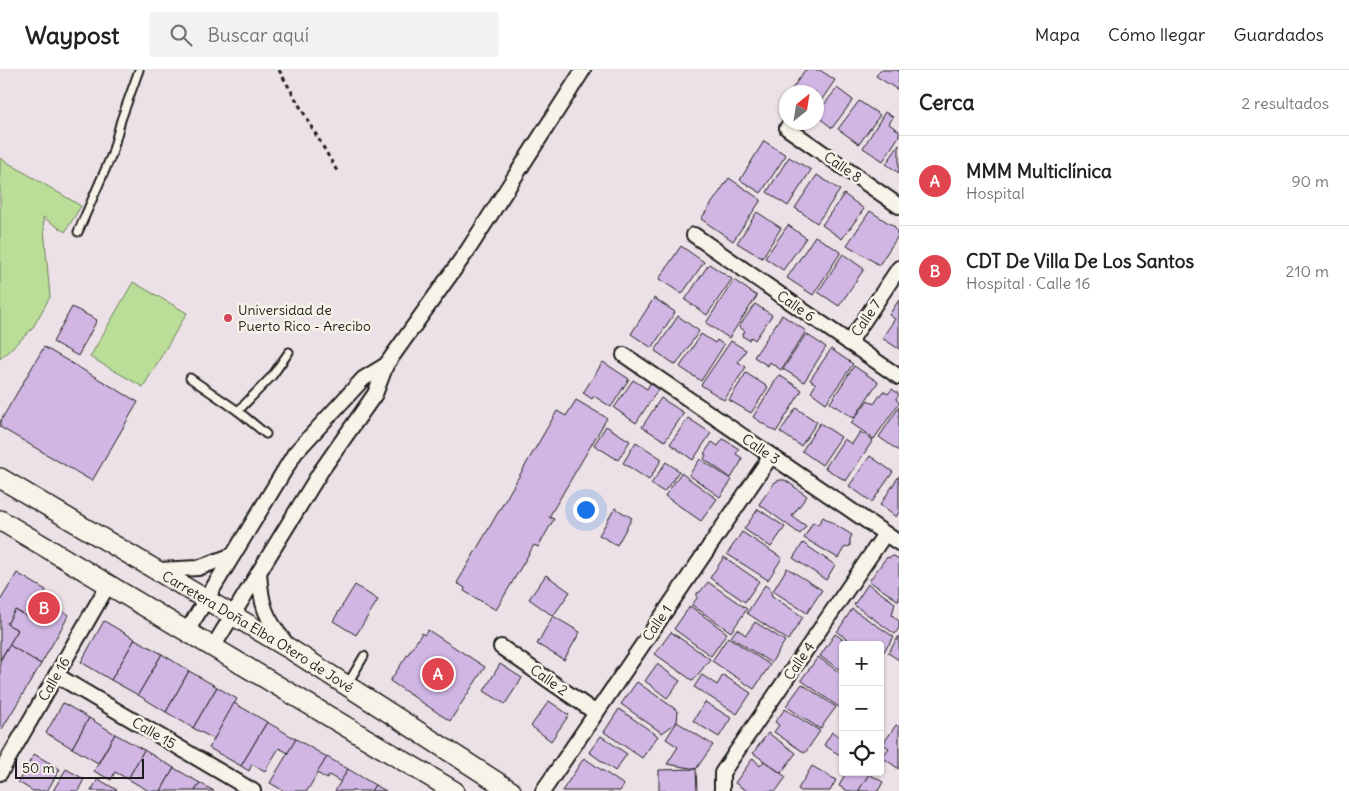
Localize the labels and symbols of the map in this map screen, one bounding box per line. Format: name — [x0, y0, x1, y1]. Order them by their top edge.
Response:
north arrow — [779, 85, 824, 130]
street label: Calle 8 — [821, 147, 865, 187]
street label: Calle 6 — [774, 286, 818, 326]
street label: Calle 7 — [847, 296, 885, 340]
place label: Universidad de Puerto Rico - Arecibo — [238, 301, 371, 335]
marker: Universidad de Puerto Rico - Arecibo — [222, 312, 234, 324]
street label: Calle 3 — [738, 430, 784, 468]
your location — [573, 497, 599, 523]
street label: Carretera Doña Elba Otero de Jové — [159, 567, 357, 696]
pin: B — [28, 589, 60, 627]
street label: Calle 1 — [638, 601, 676, 645]
street label: Calle 4 — [780, 638, 818, 684]
street label: Calle 16 — [34, 654, 74, 704]
pin: A — [422, 655, 454, 693]
street label: Calle 2 — [527, 661, 572, 700]
street label: Calle 15 — [129, 713, 179, 753]
scale bar — [15, 756, 144, 779]

